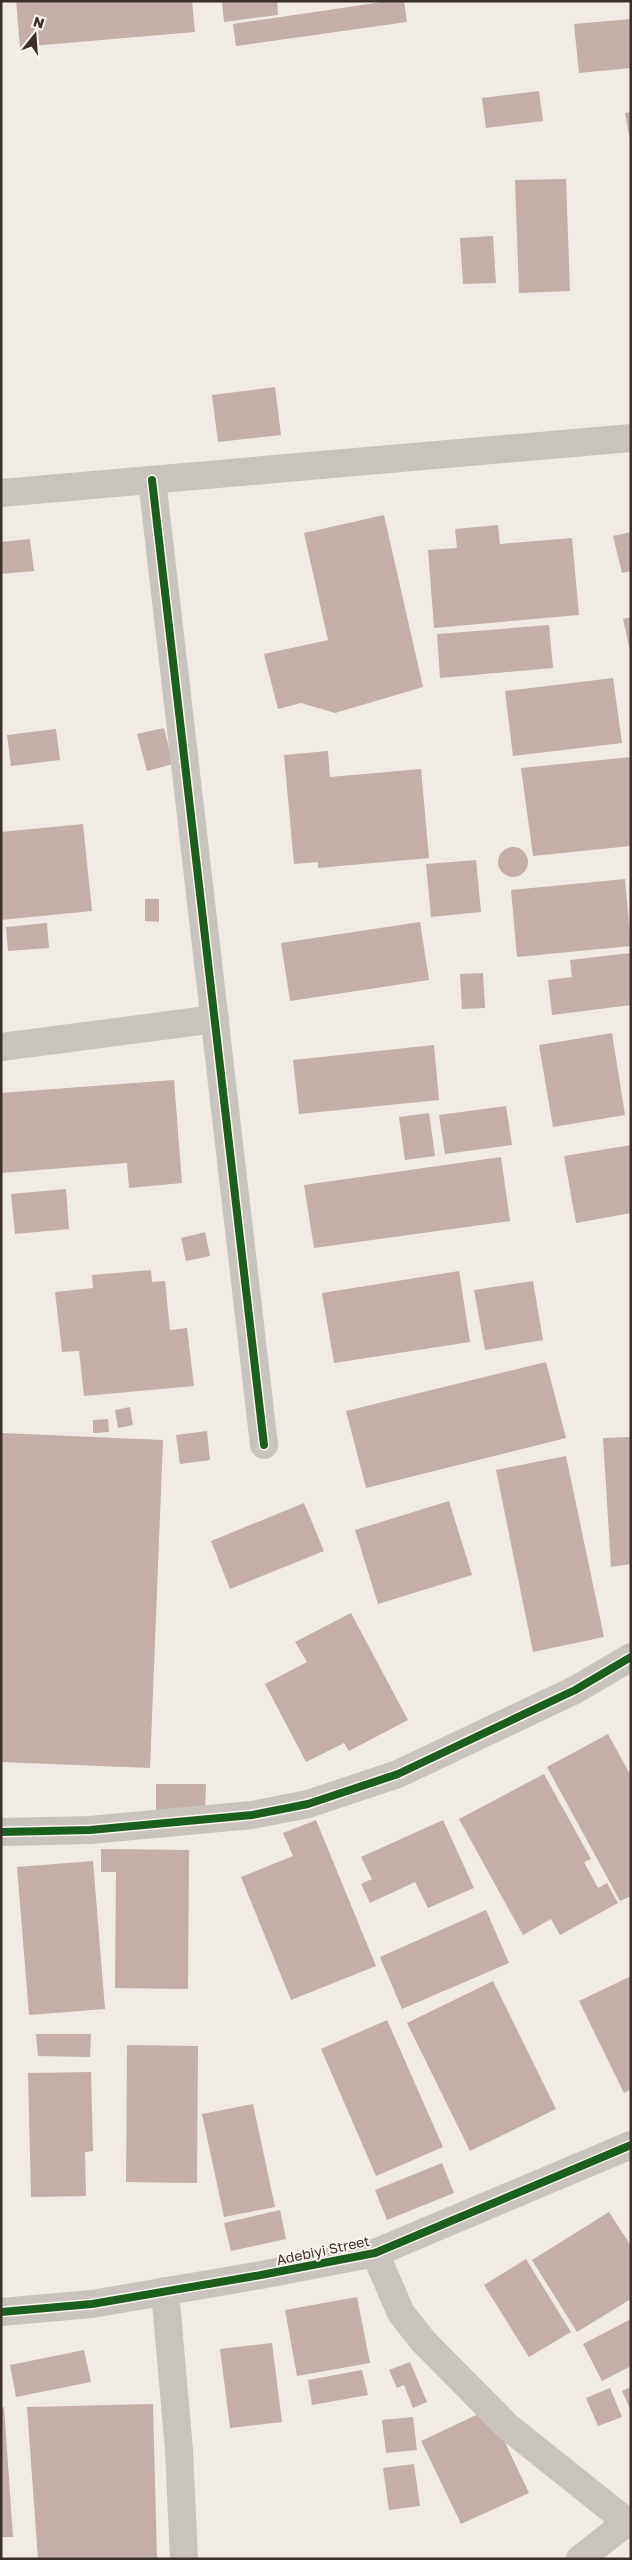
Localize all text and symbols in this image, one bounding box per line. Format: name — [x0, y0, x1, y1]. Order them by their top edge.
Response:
north arrow — [10, 10, 60, 60]
text: N — [31, 12, 47, 32]
street label: Adebiyi Street — [275, 2232, 371, 2268]

